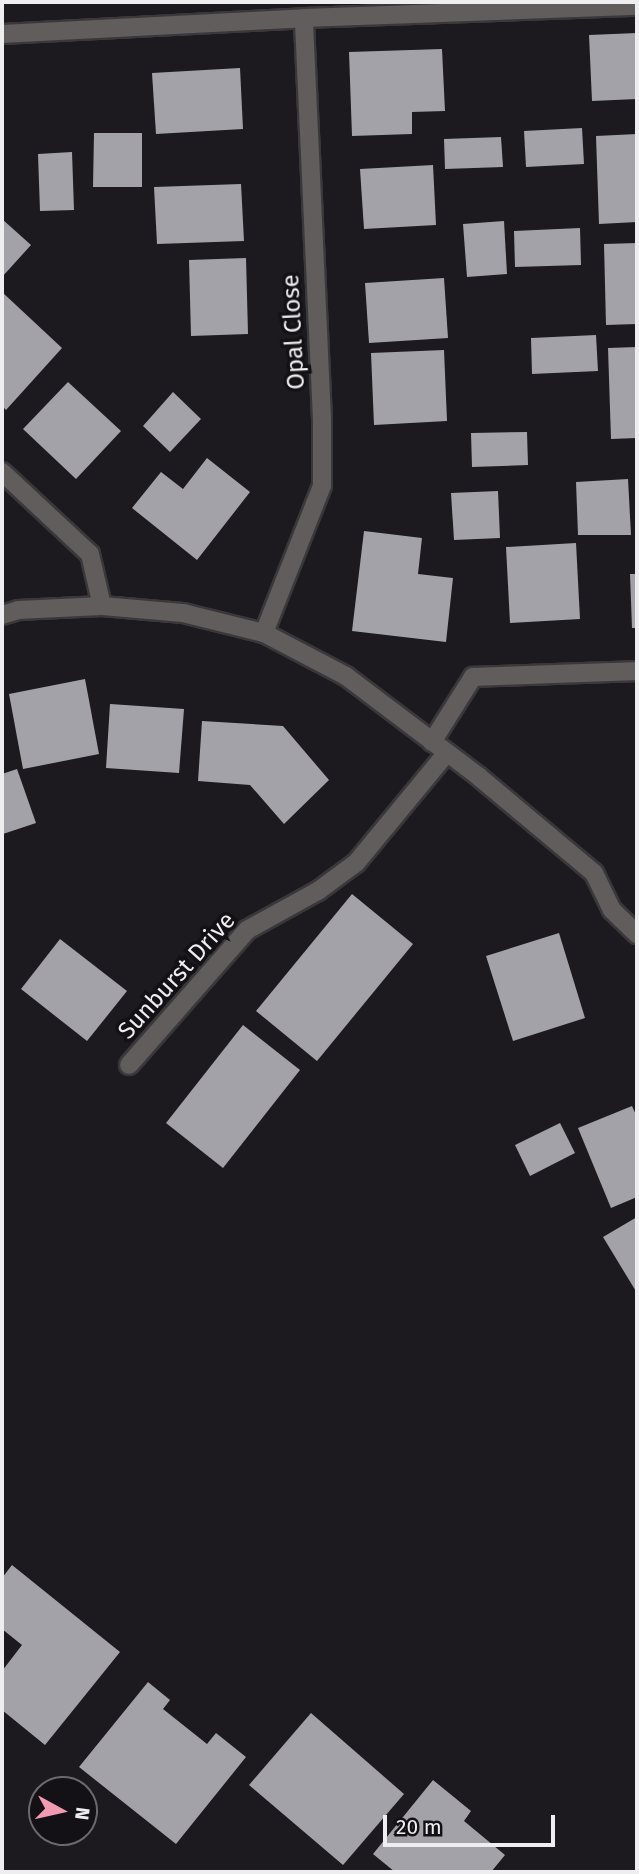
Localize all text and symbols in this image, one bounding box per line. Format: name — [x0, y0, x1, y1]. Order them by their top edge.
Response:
street label: Opal Close — [277, 274, 311, 390]
street label: Sunburst Drive — [113, 907, 241, 1045]
north arrow — [28, 1776, 98, 1846]
scale bar — [387, 1800, 558, 1844]
text: N — [70, 1806, 95, 1822]
text: 20 m — [396, 1814, 442, 1840]

